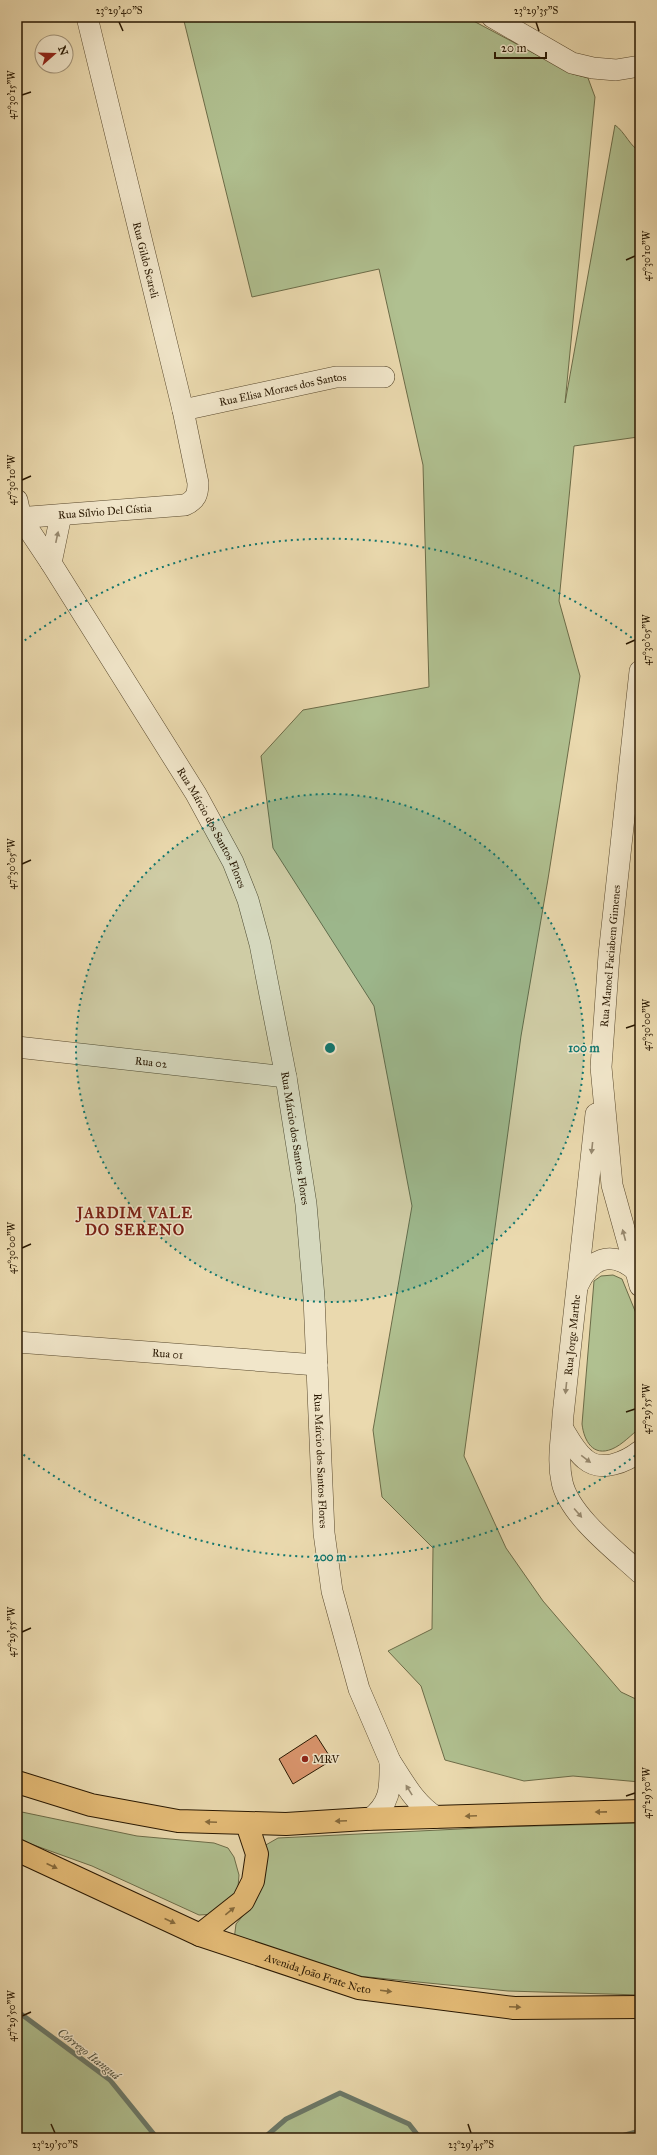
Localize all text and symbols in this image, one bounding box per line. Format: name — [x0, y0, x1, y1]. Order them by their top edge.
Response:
text: 23°29'40"S — [95, 5, 143, 17]
text: 23°29'35"S — [514, 5, 558, 17]
north arrow — [34, 34, 74, 74]
scale bar — [495, 34, 546, 60]
text: 20 m — [501, 41, 527, 55]
text: N — [55, 44, 71, 58]
text: 47°30'15"W — [6, 70, 18, 120]
street label: Rua Gildo Scareli — [130, 221, 161, 300]
text: 47°30'10"W — [641, 230, 653, 281]
street label: Rua Elisa Moraes dos Santos — [218, 371, 347, 409]
text: 47°30'10"W — [6, 454, 18, 505]
street label: Rua Sílvio Del Cístia — [57, 502, 152, 522]
one-way arrow — [54, 531, 60, 543]
text: 47°30'05"W — [641, 614, 653, 666]
street label: Rua Márcio dos Santos Flores — [174, 765, 249, 890]
text: 47°30'05"W — [6, 838, 18, 890]
street label: Rua Manoel Faciabem Gimenes — [598, 884, 623, 1028]
text: 47°30'00"W — [641, 998, 653, 1051]
centre of rings — [323, 1041, 337, 1055]
text: 100 m — [568, 1041, 601, 1055]
street label: Rua 02 — [134, 1054, 168, 1071]
street label: Rua Márcio dos Santos Flores — [278, 1070, 312, 1206]
one-way arrow — [589, 1142, 595, 1154]
district label: JARDIM VALE DO SERENO — [75, 1204, 193, 1239]
text: 47°30'00"W — [6, 1221, 18, 1274]
one-way arrow — [621, 1229, 627, 1242]
street label: Rua Jorge Marthe — [562, 1294, 584, 1376]
street label: Rua 01 — [151, 1346, 184, 1362]
one-way arrow — [563, 1382, 569, 1394]
text: 47°29'55"W — [641, 1383, 653, 1434]
street label: Rua Márcio dos Santos Flores — [311, 1393, 330, 1529]
one-way arrow — [581, 1455, 592, 1463]
one-way arrow — [573, 1508, 582, 1519]
text: 200 m — [314, 1550, 347, 1564]
text: 47°29'55"W — [6, 1606, 18, 1657]
place label: MRV — [313, 1753, 340, 1766]
marker: MRV — [300, 1754, 310, 1764]
text: 47°29'50"W — [641, 1767, 653, 1819]
one-way arrow — [405, 1784, 412, 1796]
one-way arrow — [594, 1809, 607, 1815]
one-way arrow — [464, 1813, 477, 1819]
one-way arrow — [335, 1817, 347, 1824]
one-way arrow — [204, 1819, 217, 1825]
one-way arrow — [47, 1863, 58, 1869]
one-way arrow — [225, 1906, 236, 1915]
one-way arrow — [164, 1918, 176, 1924]
street label: Avenida João Frate Neto — [262, 1951, 372, 1997]
one-way arrow — [380, 1988, 392, 1994]
text: 47°29'50"W — [6, 1990, 18, 2042]
one-way arrow — [509, 2004, 521, 2011]
water label: Córrego Itanguá — [55, 2025, 125, 2084]
text: 23°29'50"S — [32, 2139, 78, 2151]
text: 23°29'45"S — [448, 2139, 494, 2151]

